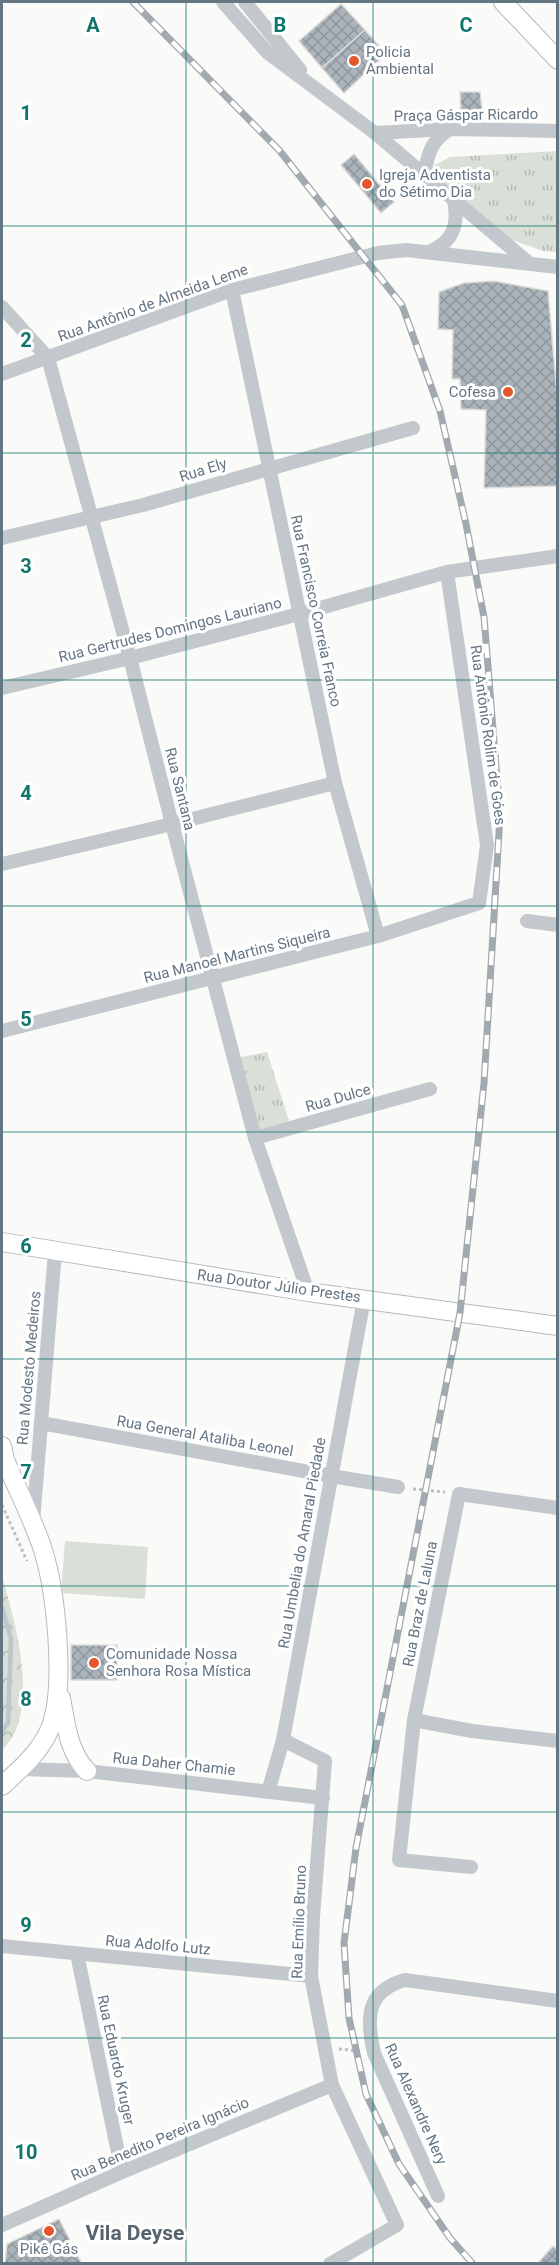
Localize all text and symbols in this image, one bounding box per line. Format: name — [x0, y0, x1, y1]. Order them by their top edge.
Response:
text: A — [86, 13, 100, 37]
text: B — [274, 13, 286, 37]
text: C — [459, 13, 473, 37]
place label: Policia Ambiental — [366, 43, 434, 78]
marker: Policia Ambiental — [347, 54, 361, 68]
text: 1 — [20, 101, 32, 125]
street label: Praça Gáspar Ricardo — [394, 105, 538, 125]
place label: Igreja Adventista do Sétimo Dia — [379, 166, 491, 201]
marker: Igreja Adventista do Sétimo Dia — [360, 177, 374, 191]
street label: Rua Antônio de Almeida Leme — [56, 260, 250, 346]
text: 2 — [20, 328, 32, 352]
place label: Cofesa — [449, 383, 496, 401]
marker: Cofesa — [501, 385, 515, 399]
street label: Rua Ely — [177, 454, 229, 486]
street label: Rua Francisco Correia Franco — [287, 513, 345, 709]
text: 3 — [20, 554, 32, 578]
street label: Rua Gertrudes Domingos Lauriano — [57, 594, 283, 666]
street label: Rua Antônio Rolim de Góes — [466, 644, 510, 826]
street label: Rua Santana — [161, 746, 199, 832]
text: 4 — [20, 781, 32, 805]
street label: Rua Manoel Martins Siqueira — [142, 923, 332, 987]
text: 5 — [20, 1007, 32, 1031]
street label: Rua Dulce — [303, 1080, 373, 1116]
text: 6 — [20, 1234, 32, 1258]
street label: Rua Doutor Júlio Prestes — [196, 1266, 362, 1306]
street label: Rua Modesto Medeiros — [13, 1290, 45, 1446]
street label: Rua General Ataliba Leonel — [115, 1412, 295, 1460]
street label: Rua Umbelia do Amaral Piedade — [275, 1436, 329, 1650]
text: 7 — [20, 1460, 32, 1484]
street label: Rua Braz de Laluna — [399, 1540, 441, 1668]
place label: Comunidade Nossa Senhora Rosa Mística — [106, 1645, 251, 1680]
marker: Comunidade Nossa Senhora Rosa Mística — [87, 1656, 101, 1670]
text: 8 — [20, 1687, 32, 1711]
street label: Rua Daher Chamie — [112, 1749, 236, 1779]
street label: Rua Emílio Bruno — [288, 1865, 310, 1979]
text: 9 — [20, 1913, 32, 1937]
street label: Rua Adolfo Lutz — [105, 1931, 211, 1959]
street label: Rua Eduardo Kruger — [93, 1993, 139, 2127]
street label: Rua Alexandre Nery — [381, 2041, 451, 2167]
street label: Rua Benedito Pereira Ignácio — [68, 2093, 252, 2185]
text: 10 — [15, 2140, 37, 2164]
district label: Vila Deyse — [86, 2221, 184, 2245]
marker: Pikê Gás — [42, 2224, 56, 2238]
place label: Pikê Gás — [20, 2240, 78, 2258]

